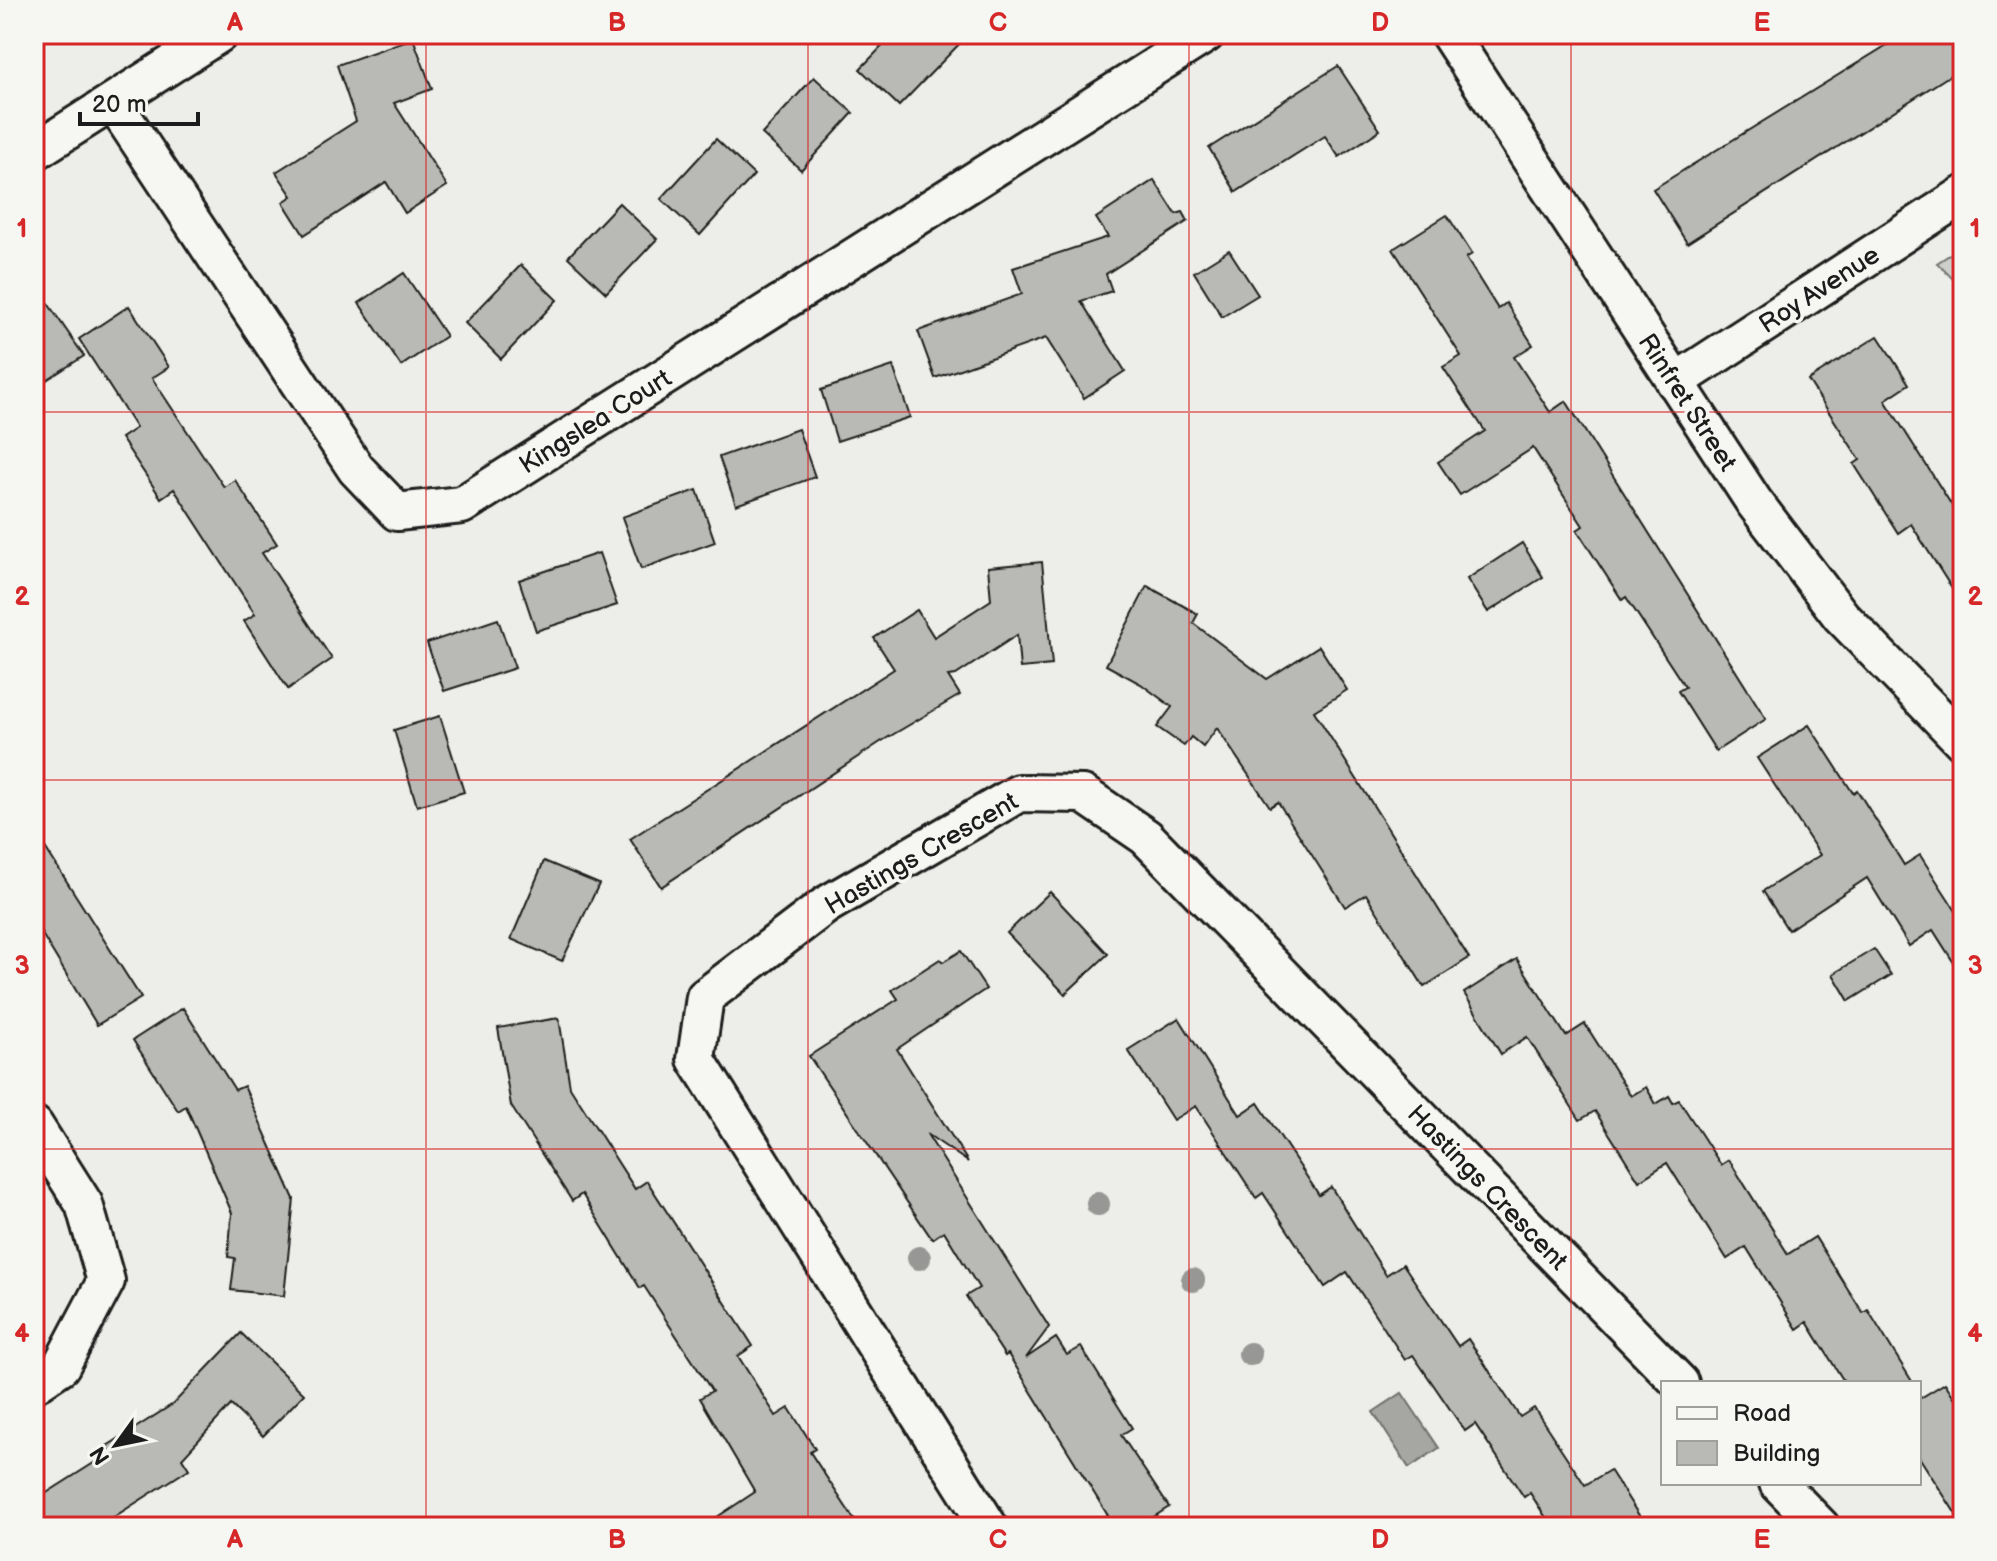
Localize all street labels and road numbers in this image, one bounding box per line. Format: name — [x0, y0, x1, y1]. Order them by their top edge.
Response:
street label: Roy Avenue — [1754, 240, 1886, 341]
street label: Rinfret Street — [1631, 328, 1743, 477]
street label: Kingslea Court — [514, 363, 678, 481]
street label: Hastings Crescent — [820, 786, 1024, 922]
street label: Hastings Crescent — [1400, 1099, 1574, 1277]

